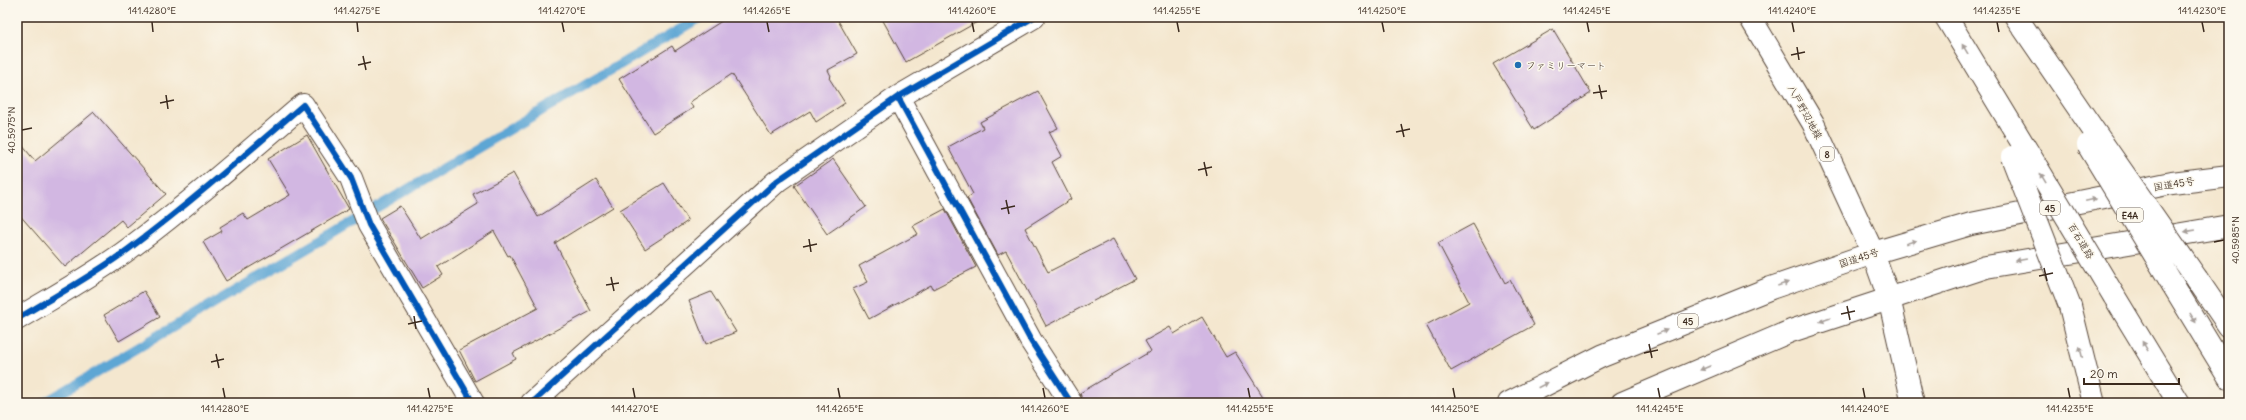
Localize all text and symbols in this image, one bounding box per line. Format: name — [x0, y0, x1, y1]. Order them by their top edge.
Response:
text: 141.4280°E — [128, 4, 176, 17]
text: 141.4275°E — [334, 4, 380, 17]
text: 141.4270°E — [538, 4, 586, 17]
text: 141.4265°E — [743, 4, 791, 17]
text: 141.4260°E — [948, 4, 996, 17]
text: 141.4255°E — [1153, 4, 1201, 17]
text: 141.4250°E — [1358, 4, 1406, 17]
text: 141.4245°E — [1563, 4, 1611, 17]
text: 141.4240°E — [1768, 4, 1816, 17]
text: 141.4235°E — [1973, 4, 2021, 17]
text: 141.4230°E — [2178, 4, 2226, 17]
one-way arrow — [1962, 43, 1969, 55]
place label: ファミリーマート — [1526, 59, 1606, 72]
marker: ファミリーマート — [1513, 60, 1523, 70]
street label: 八戸野辺地線 — [1785, 83, 1825, 141]
text: 40.5975°N — [5, 107, 18, 153]
road number: 8 — [1820, 147, 1834, 161]
one-way arrow — [2040, 172, 2047, 184]
street label: 国道45号 — [2152, 174, 2196, 194]
one-way arrow — [2085, 196, 2098, 202]
road number: 45 — [2040, 201, 2060, 215]
road number: E4A — [2117, 208, 2143, 222]
text: 40.5985°N — [2229, 216, 2242, 264]
street label: 百石道路 — [2065, 221, 2097, 261]
one-way arrow — [2184, 228, 2196, 234]
one-way arrow — [1905, 239, 1917, 245]
street label: 国道45号 — [1837, 245, 1881, 271]
one-way arrow — [2015, 258, 2027, 264]
one-way arrow — [1777, 281, 1789, 287]
one-way arrow — [2190, 312, 2197, 324]
road number: 45 — [1678, 314, 1698, 328]
one-way arrow — [1819, 317, 1831, 323]
one-way arrow — [1656, 328, 1668, 334]
one-way arrow — [2141, 340, 2148, 352]
one-way arrow — [2078, 345, 2084, 357]
scale bar — [2084, 360, 2179, 386]
one-way arrow — [1699, 365, 1710, 371]
text: 20 m — [2090, 366, 2118, 381]
one-way arrow — [1538, 382, 1549, 389]
text: 141.4280°E — [201, 402, 249, 415]
text: 141.4275°E — [407, 402, 453, 415]
text: 141.4270°E — [611, 402, 659, 415]
text: 141.4265°E — [816, 402, 864, 415]
text: 141.4260°E — [1021, 402, 1069, 415]
text: 141.4255°E — [1226, 402, 1274, 415]
text: 141.4250°E — [1431, 402, 1479, 415]
text: 141.4245°E — [1636, 402, 1684, 415]
text: 141.4240°E — [1841, 402, 1889, 415]
text: 141.4235°E — [2046, 402, 2094, 415]

